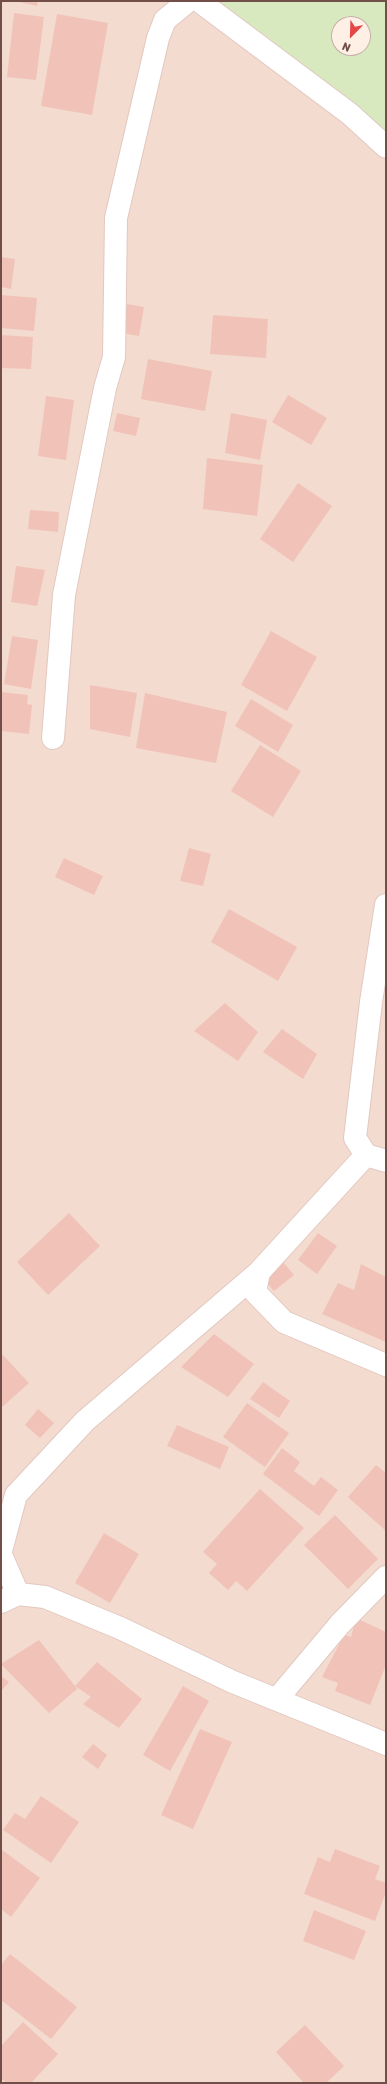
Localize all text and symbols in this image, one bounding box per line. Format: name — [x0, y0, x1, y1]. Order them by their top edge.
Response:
north arrow — [331, 16, 371, 56]
text: N — [340, 39, 353, 54]

